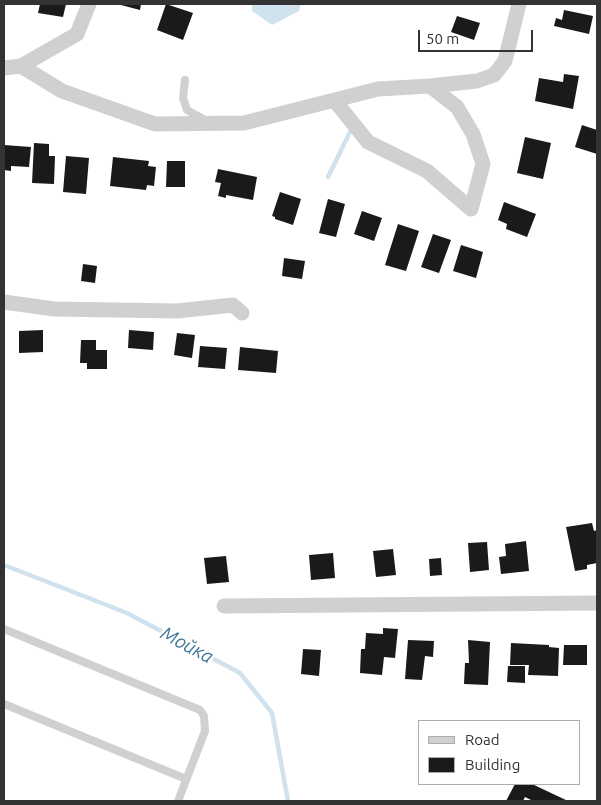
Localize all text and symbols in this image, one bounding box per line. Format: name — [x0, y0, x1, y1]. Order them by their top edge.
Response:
scale bar — [421, 20, 536, 52]
text: 50 m — [426, 30, 459, 47]
water label: Мойка — [157, 622, 217, 668]
legend — [418, 720, 581, 785]
text: Road — [465, 731, 500, 748]
text: Building — [465, 756, 520, 773]

